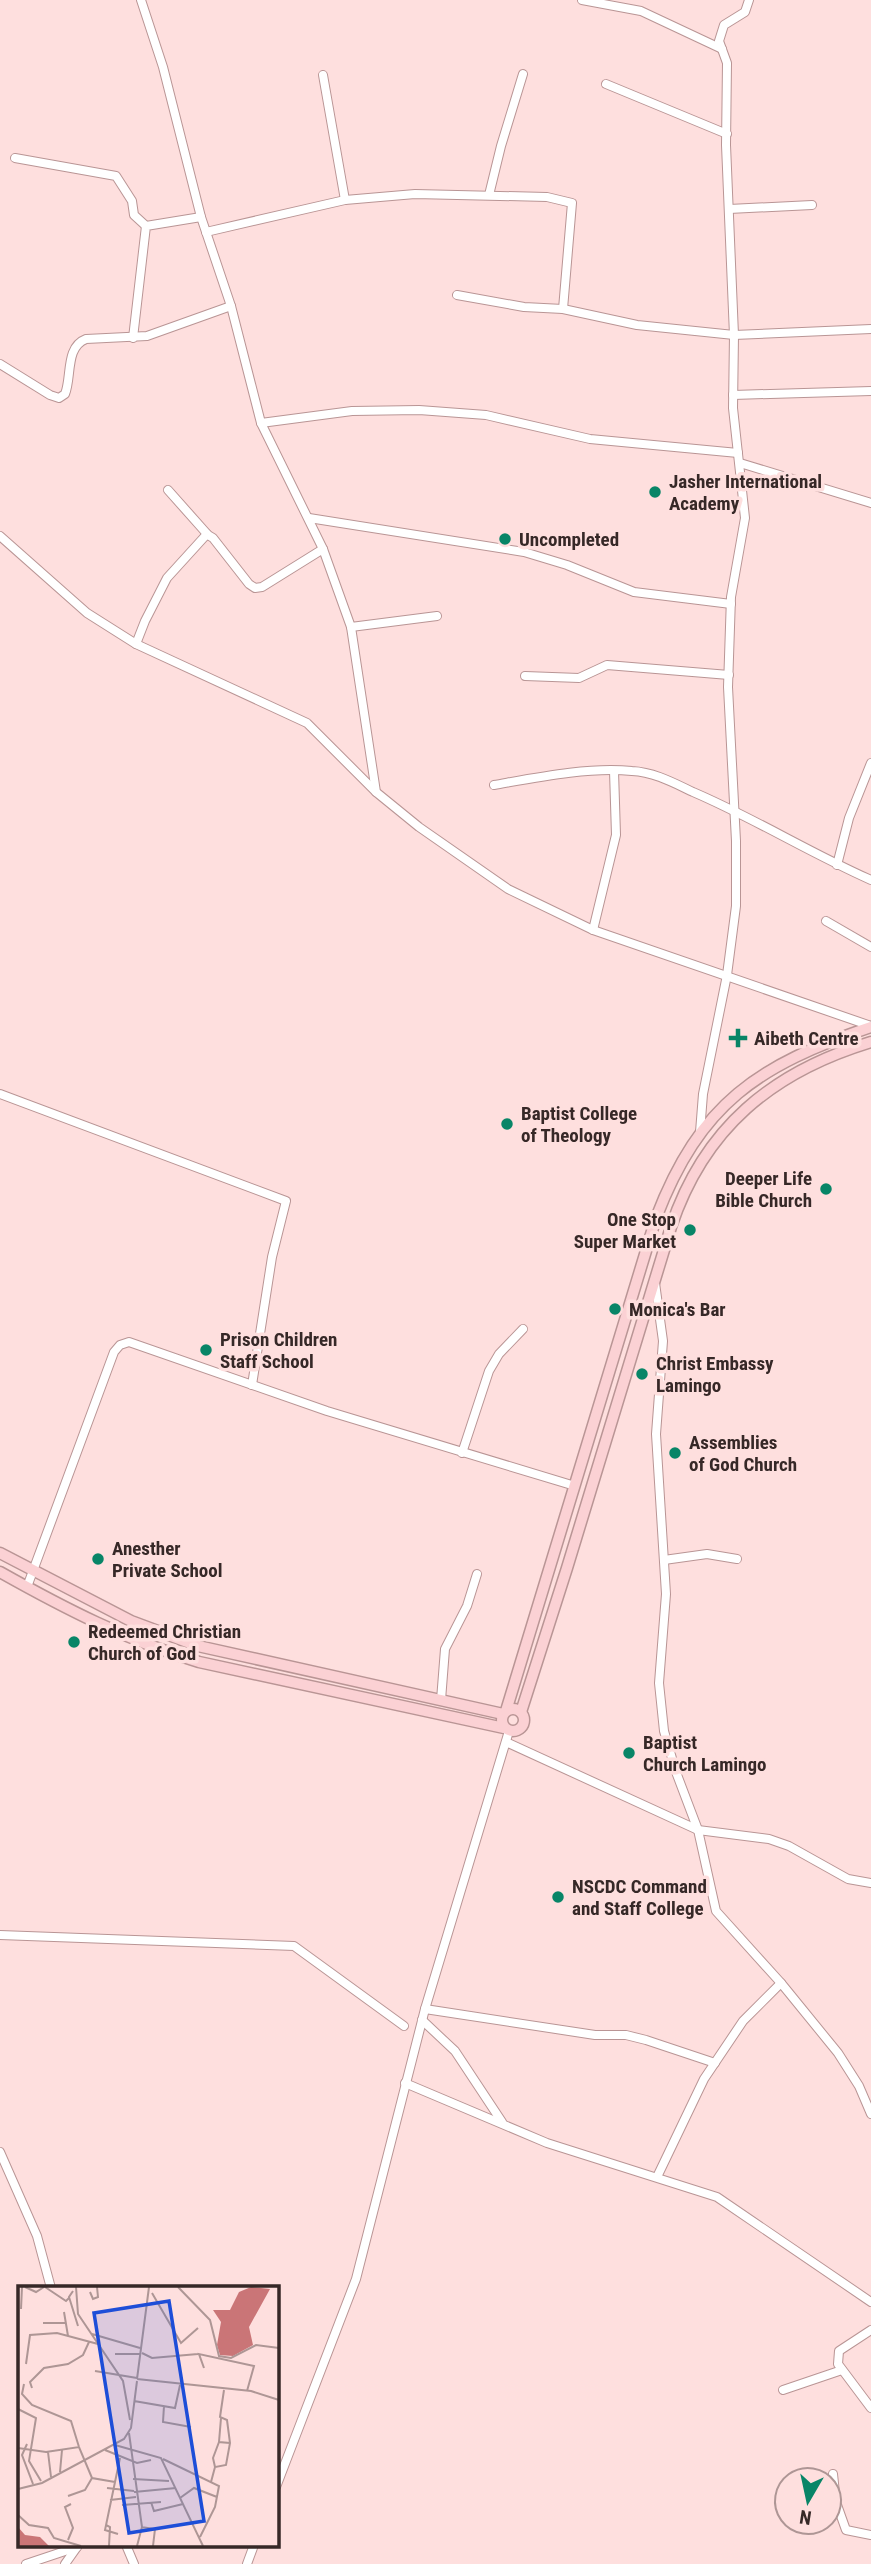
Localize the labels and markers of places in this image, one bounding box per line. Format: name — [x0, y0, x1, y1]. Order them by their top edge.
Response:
place label: Jasher International Academy — [669, 470, 822, 515]
marker: Jasher International Academy — [647, 484, 663, 500]
place label: Uncompleted — [519, 528, 619, 551]
marker: Uncompleted — [497, 531, 513, 547]
place label: Aibeth Centre — [754, 1027, 859, 1050]
marker: Aibeth Centre — [728, 1028, 748, 1048]
place label: Baptist College of Theology — [521, 1102, 637, 1147]
marker: Baptist College of Theology — [499, 1116, 515, 1132]
place label: Deeper Life Bible Church — [715, 1167, 812, 1212]
marker: Deeper Life Bible Church — [818, 1181, 834, 1197]
place label: One Stop Super Market — [574, 1208, 676, 1253]
marker: One Stop Super Market — [682, 1222, 698, 1238]
place label: Monica's Bar — [629, 1298, 726, 1321]
marker: Monica's Bar — [607, 1301, 623, 1317]
place label: Prison Children Staff School — [220, 1328, 337, 1373]
marker: Prison Children Staff School — [198, 1342, 214, 1358]
place label: Christ Embassy Lamingo — [656, 1352, 774, 1397]
marker: Christ Embassy Lamingo — [634, 1366, 650, 1382]
place label: Assemblies of God Church — [689, 1431, 797, 1476]
marker: Assemblies of God Church — [667, 1445, 683, 1461]
place label: Anesther Private School — [112, 1537, 223, 1582]
marker: Anesther Private School — [90, 1551, 106, 1567]
place label: Redeemed Christian Church of God — [88, 1620, 241, 1665]
marker: Redeemed Christian Church of God — [66, 1634, 82, 1650]
place label: Baptist Church Lamingo — [643, 1731, 766, 1776]
marker: Baptist Church Lamingo — [621, 1745, 637, 1761]
place label: NSCDC Command and Staff College — [572, 1875, 707, 1920]
marker: NSCDC Command and Staff College — [550, 1889, 566, 1905]

